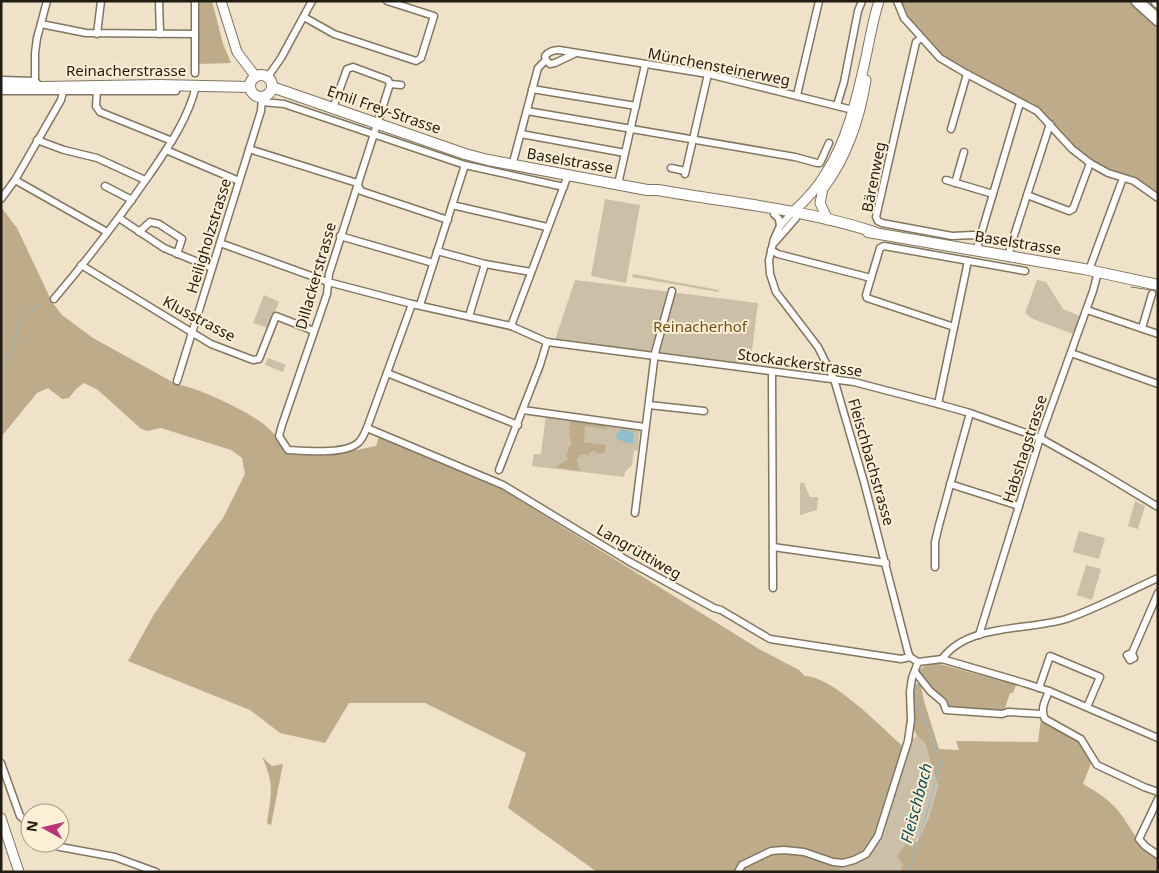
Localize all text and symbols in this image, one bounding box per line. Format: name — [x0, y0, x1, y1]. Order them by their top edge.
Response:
street label: Münchensteinerweg — [646, 42, 792, 90]
street label: Reinacherstrasse — [66, 60, 186, 80]
street label: Emil Frey-Strasse — [325, 80, 444, 138]
street label: Bärenweg — [856, 140, 890, 214]
street label: Baselstrasse — [525, 143, 615, 177]
street label: Heiligholzstrasse — [181, 176, 235, 296]
street label: Dillackerstrasse — [290, 220, 340, 332]
street label: Baselstrasse — [973, 225, 1063, 259]
street label: Klusstrasse — [160, 291, 239, 346]
park label: Reinacherhof — [653, 316, 748, 336]
street label: Stockackerstrasse — [736, 343, 864, 381]
street label: Habshagstrasse — [997, 392, 1051, 505]
street label: Fleischbachstrasse — [844, 396, 900, 528]
street label: Langrüttiweg — [594, 519, 685, 583]
water label: Fleischbach — [895, 760, 937, 846]
north arrow — [20, 803, 70, 853]
text: N — [21, 819, 42, 833]

